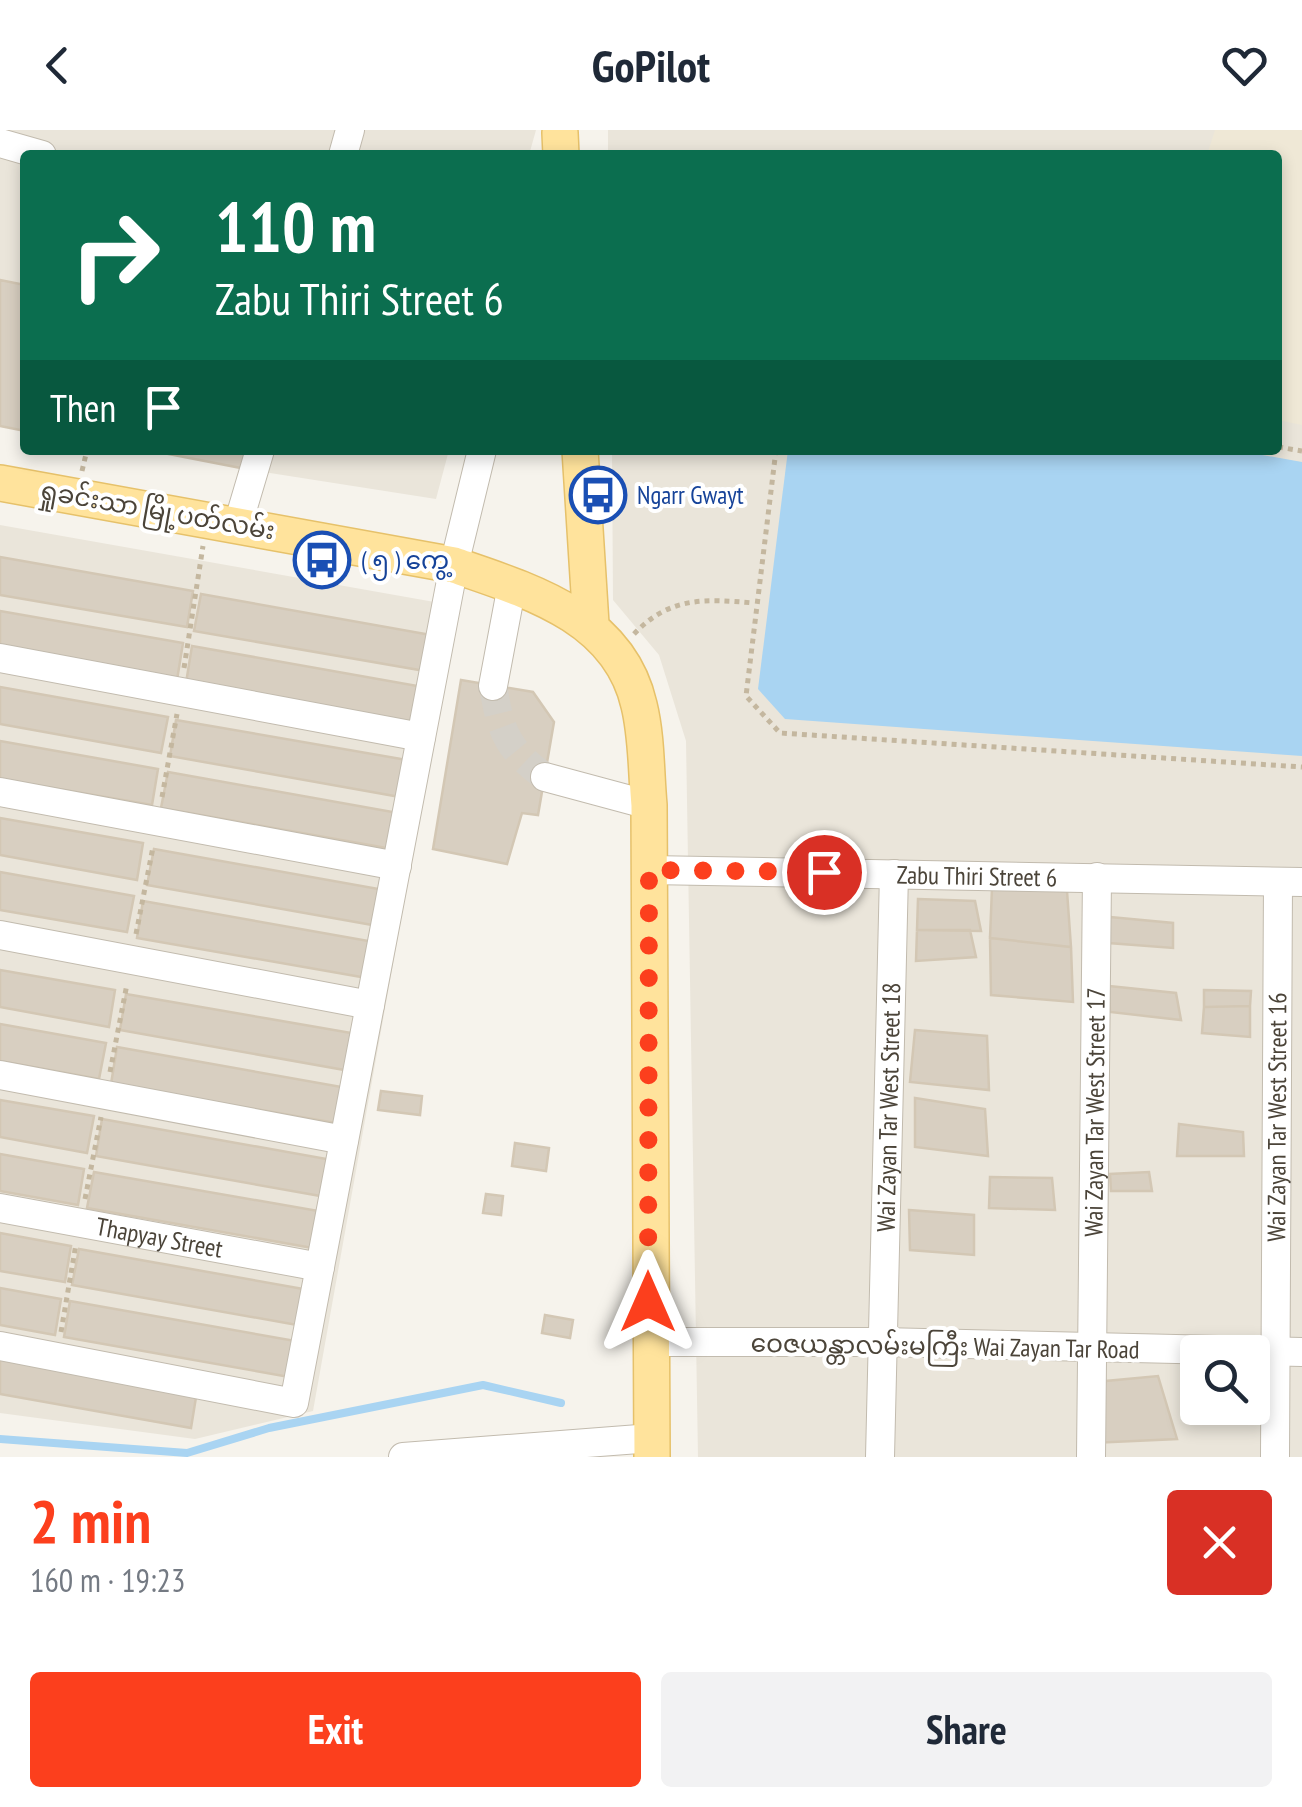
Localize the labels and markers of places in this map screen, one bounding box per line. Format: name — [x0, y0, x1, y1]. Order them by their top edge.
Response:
bus stop icon: Ngarr Gwayt — [568, 465, 628, 525]
place label: Ngarr Gwayt — [637, 479, 744, 511]
bus stop icon: ( ၅ ) ကွေ့ — [292, 530, 352, 590]
place label: ( ၅ ) ကွေ့ — [361, 544, 453, 581]
pin — [782, 830, 867, 915]

